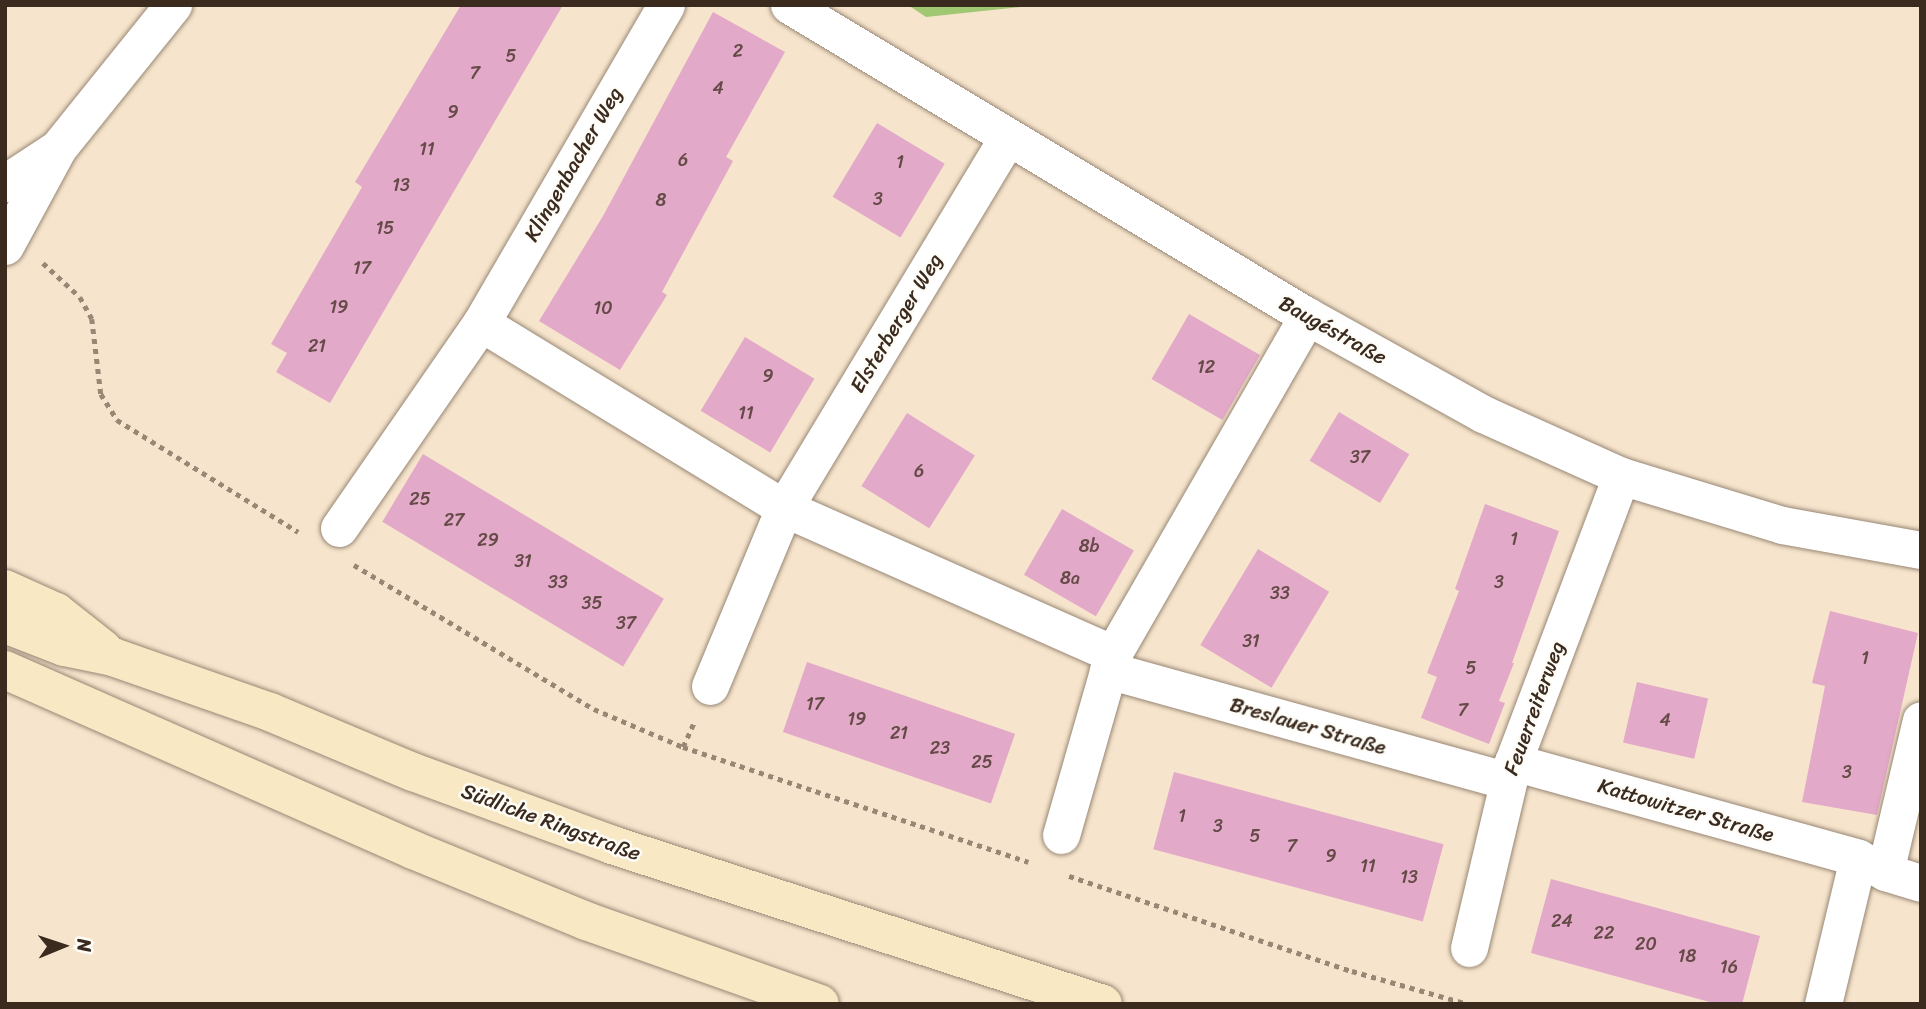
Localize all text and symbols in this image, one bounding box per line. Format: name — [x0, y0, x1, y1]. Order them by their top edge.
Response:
house number: 2 — [733, 40, 743, 62]
house number: 5 — [506, 45, 516, 67]
house number: 7 — [470, 62, 480, 84]
house number: 4 — [712, 77, 724, 99]
street label: Klingenbacher Weg — [519, 82, 627, 246]
house number: 9 — [447, 101, 459, 123]
house number: 11 — [419, 138, 435, 160]
house number: 6 — [678, 149, 688, 171]
house number: 1 — [896, 151, 904, 173]
house number: 13 — [392, 174, 410, 196]
house number: 3 — [873, 188, 883, 210]
house number: 8 — [656, 189, 666, 211]
house number: 15 — [376, 217, 394, 239]
street label: Elsterberger Weg — [844, 249, 948, 397]
house number: 17 — [353, 257, 371, 279]
street label: Baugéstraße — [1275, 290, 1391, 370]
house number: 19 — [330, 296, 348, 318]
house number: 10 — [593, 297, 613, 319]
house number: 21 — [308, 335, 326, 357]
house number: 12 — [1197, 356, 1215, 378]
house number: 9 — [762, 365, 774, 387]
house number: 11 — [738, 402, 754, 424]
house number: 37 — [1350, 446, 1370, 468]
house number: 6 — [914, 460, 924, 482]
house number: 25 — [409, 488, 431, 510]
house number: 27 — [444, 509, 464, 531]
house number: 1 — [1510, 528, 1518, 550]
house number: 29 — [477, 529, 499, 551]
house number: 8b — [1079, 535, 1099, 557]
house number: 31 — [514, 550, 532, 572]
house number: 8a — [1060, 567, 1080, 589]
house number: 33 — [548, 571, 568, 593]
house number: 3 — [1494, 571, 1504, 593]
house number: 33 — [1270, 582, 1290, 604]
house number: 35 — [582, 592, 602, 614]
house number: 37 — [616, 612, 636, 634]
house number: 31 — [1242, 630, 1260, 652]
street label: Feuerreiterweg — [1498, 638, 1570, 778]
house number: 1 — [1861, 647, 1869, 669]
house number: 5 — [1466, 657, 1476, 679]
street label: Breslauer Straße — [1227, 692, 1389, 760]
house number: 17 — [806, 693, 824, 715]
house number: 7 — [1458, 699, 1468, 721]
house number: 19 — [848, 708, 866, 730]
house number: 4 — [1659, 709, 1671, 731]
house number: 21 — [890, 722, 908, 744]
house number: 23 — [930, 737, 950, 759]
house number: 25 — [971, 751, 993, 773]
house number: 3 — [1842, 761, 1852, 783]
street label: Kattowitzer Straße — [1595, 773, 1777, 847]
street label: Südliche Ringstraße — [459, 778, 643, 866]
house number: 1 — [1178, 805, 1186, 827]
house number: 3 — [1213, 815, 1223, 837]
house number: 5 — [1250, 825, 1260, 847]
house number: 7 — [1287, 835, 1297, 857]
house number: 9 — [1325, 845, 1337, 867]
house number: 11 — [1360, 855, 1376, 877]
house number: 13 — [1400, 866, 1418, 888]
house number: 24 — [1551, 910, 1573, 932]
north arrow — [28, 911, 98, 981]
house number: 22 — [1594, 922, 1614, 944]
house number: 20 — [1635, 933, 1657, 955]
text: N — [68, 938, 101, 952]
house number: 18 — [1678, 945, 1696, 967]
house number: 16 — [1720, 956, 1738, 978]

